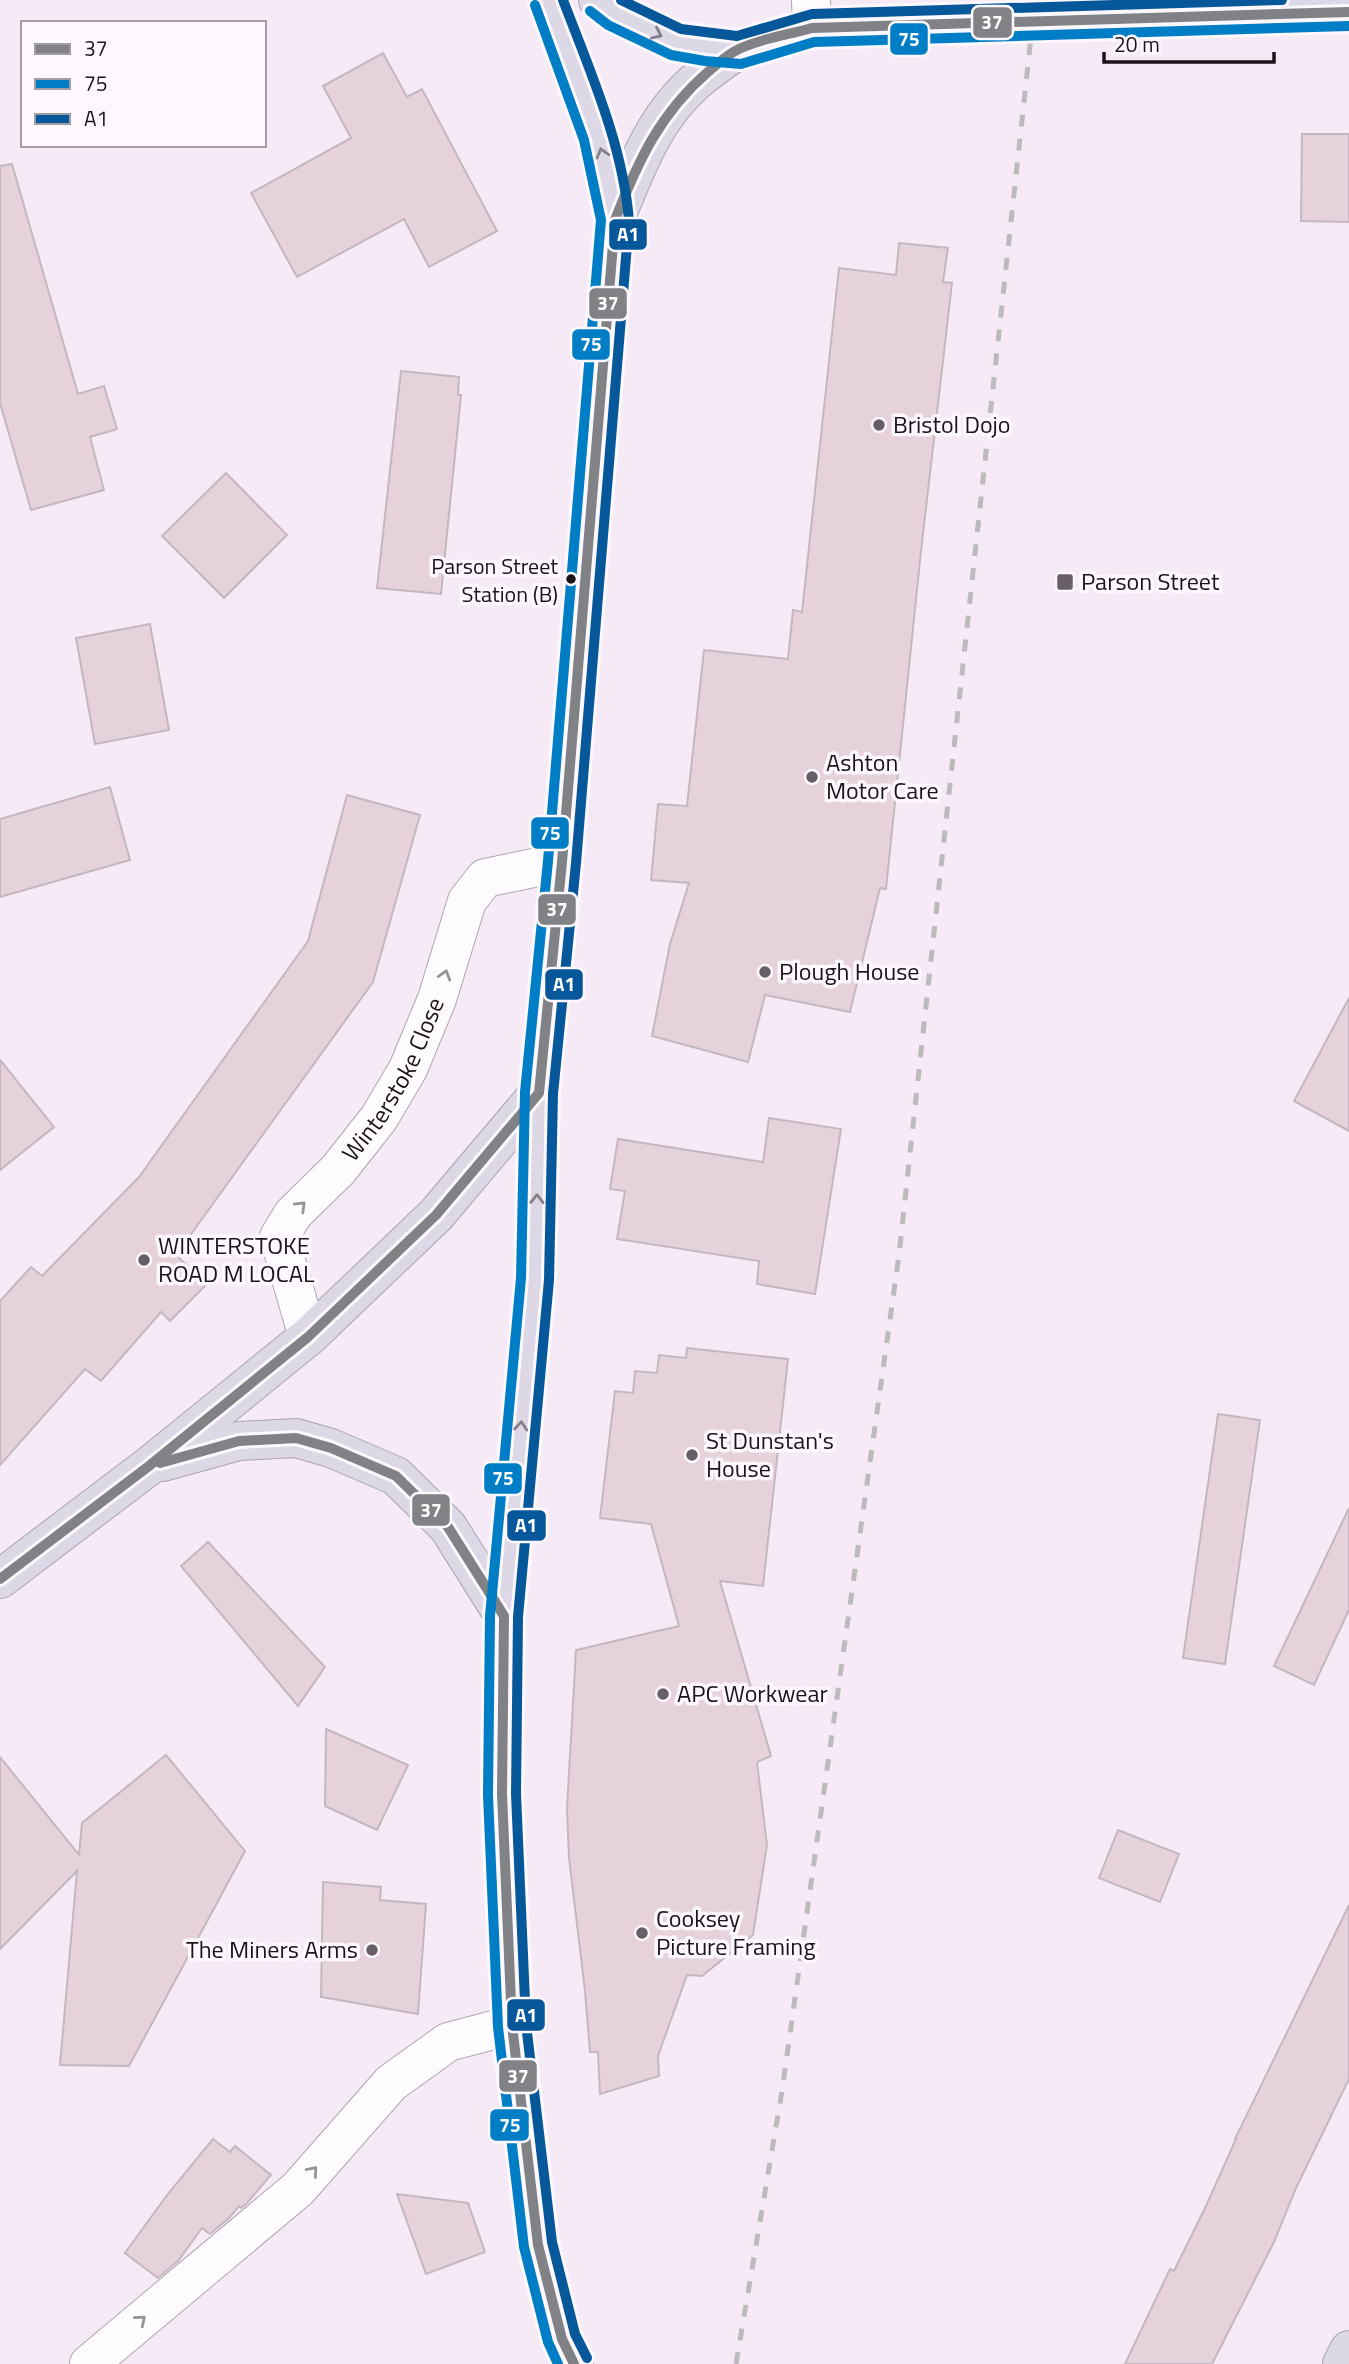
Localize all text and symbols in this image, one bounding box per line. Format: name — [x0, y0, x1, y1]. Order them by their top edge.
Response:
line badge: 37 — [972, 6, 1013, 39]
text: 37 — [981, 7, 1003, 36]
legend — [21, 21, 266, 147]
scale bar — [1104, 21, 1274, 65]
line badge: 75 — [889, 22, 929, 56]
text: 75 — [898, 24, 920, 53]
one-way arrow — [650, 25, 663, 39]
text: 20 m — [1114, 28, 1160, 60]
text: 37 — [84, 32, 108, 64]
text: 75 — [84, 67, 108, 99]
text: A1 — [84, 102, 108, 134]
one-way arrow — [596, 147, 611, 159]
line badge: A1 — [608, 218, 648, 251]
text: A1 — [617, 219, 639, 248]
line badge: 37 — [588, 287, 628, 320]
text: 37 — [597, 288, 619, 317]
line badge: 75 — [571, 328, 611, 361]
text: 75 — [580, 329, 602, 358]
place label: Bristol Dojo — [893, 406, 1011, 442]
marker: Bristol Dojo — [871, 417, 887, 433]
place label: Parson Street Station (B) — [431, 549, 558, 611]
place label: Parson Street — [1081, 563, 1220, 599]
marker: Parson Street Station (B) — [564, 572, 578, 586]
marker: Parson Street — [1055, 572, 1075, 592]
place label: Ashton Motor Care — [826, 744, 939, 808]
marker: Ashton Motor Care — [804, 769, 820, 785]
line badge: 75 — [530, 816, 570, 850]
text: 75 — [539, 818, 561, 847]
line badge: 37 — [537, 893, 577, 926]
text: 37 — [546, 894, 568, 923]
place label: Plough House — [779, 953, 919, 989]
marker: Plough House — [757, 964, 773, 980]
line badge: A1 — [544, 968, 584, 1001]
one-way arrow — [436, 969, 451, 981]
text: A1 — [553, 969, 575, 998]
street label: Winterstoke Close — [332, 992, 453, 1169]
one-way arrow — [529, 1194, 544, 1205]
one-way arrow — [292, 1202, 305, 1215]
place label: WINTERSTOKE ROAD M LOCAL — [158, 1227, 315, 1291]
marker: WINTERSTOKE ROAD M LOCAL — [136, 1252, 152, 1268]
one-way arrow — [513, 1420, 528, 1431]
place label: St Dunstan's House — [706, 1422, 834, 1486]
marker: St Dunstan's House — [684, 1447, 700, 1463]
line badge: 75 — [483, 1462, 523, 1495]
text: 75 — [492, 1463, 514, 1492]
line badge: 37 — [411, 1493, 451, 1527]
text: 37 — [420, 1495, 442, 1524]
line badge: A1 — [506, 1509, 547, 1542]
text: A1 — [515, 1510, 537, 1539]
place label: APC Workwear — [677, 1675, 828, 1711]
marker: APC Workwear — [655, 1686, 671, 1702]
place label: Cooksey Picture Framing — [656, 1900, 816, 1964]
marker: Cooksey Picture Framing — [634, 1925, 650, 1941]
place label: The Miners Arms — [186, 1931, 358, 1967]
marker: The Miners Arms — [364, 1942, 380, 1958]
line badge: A1 — [506, 1998, 546, 2032]
text: A1 — [515, 2000, 537, 2029]
line badge: 37 — [498, 2059, 538, 2093]
text: 37 — [507, 2061, 529, 2090]
line badge: 75 — [489, 2108, 530, 2142]
text: 75 — [499, 2110, 521, 2139]
one-way arrow — [305, 2167, 317, 2180]
one-way arrow — [133, 2316, 146, 2328]

